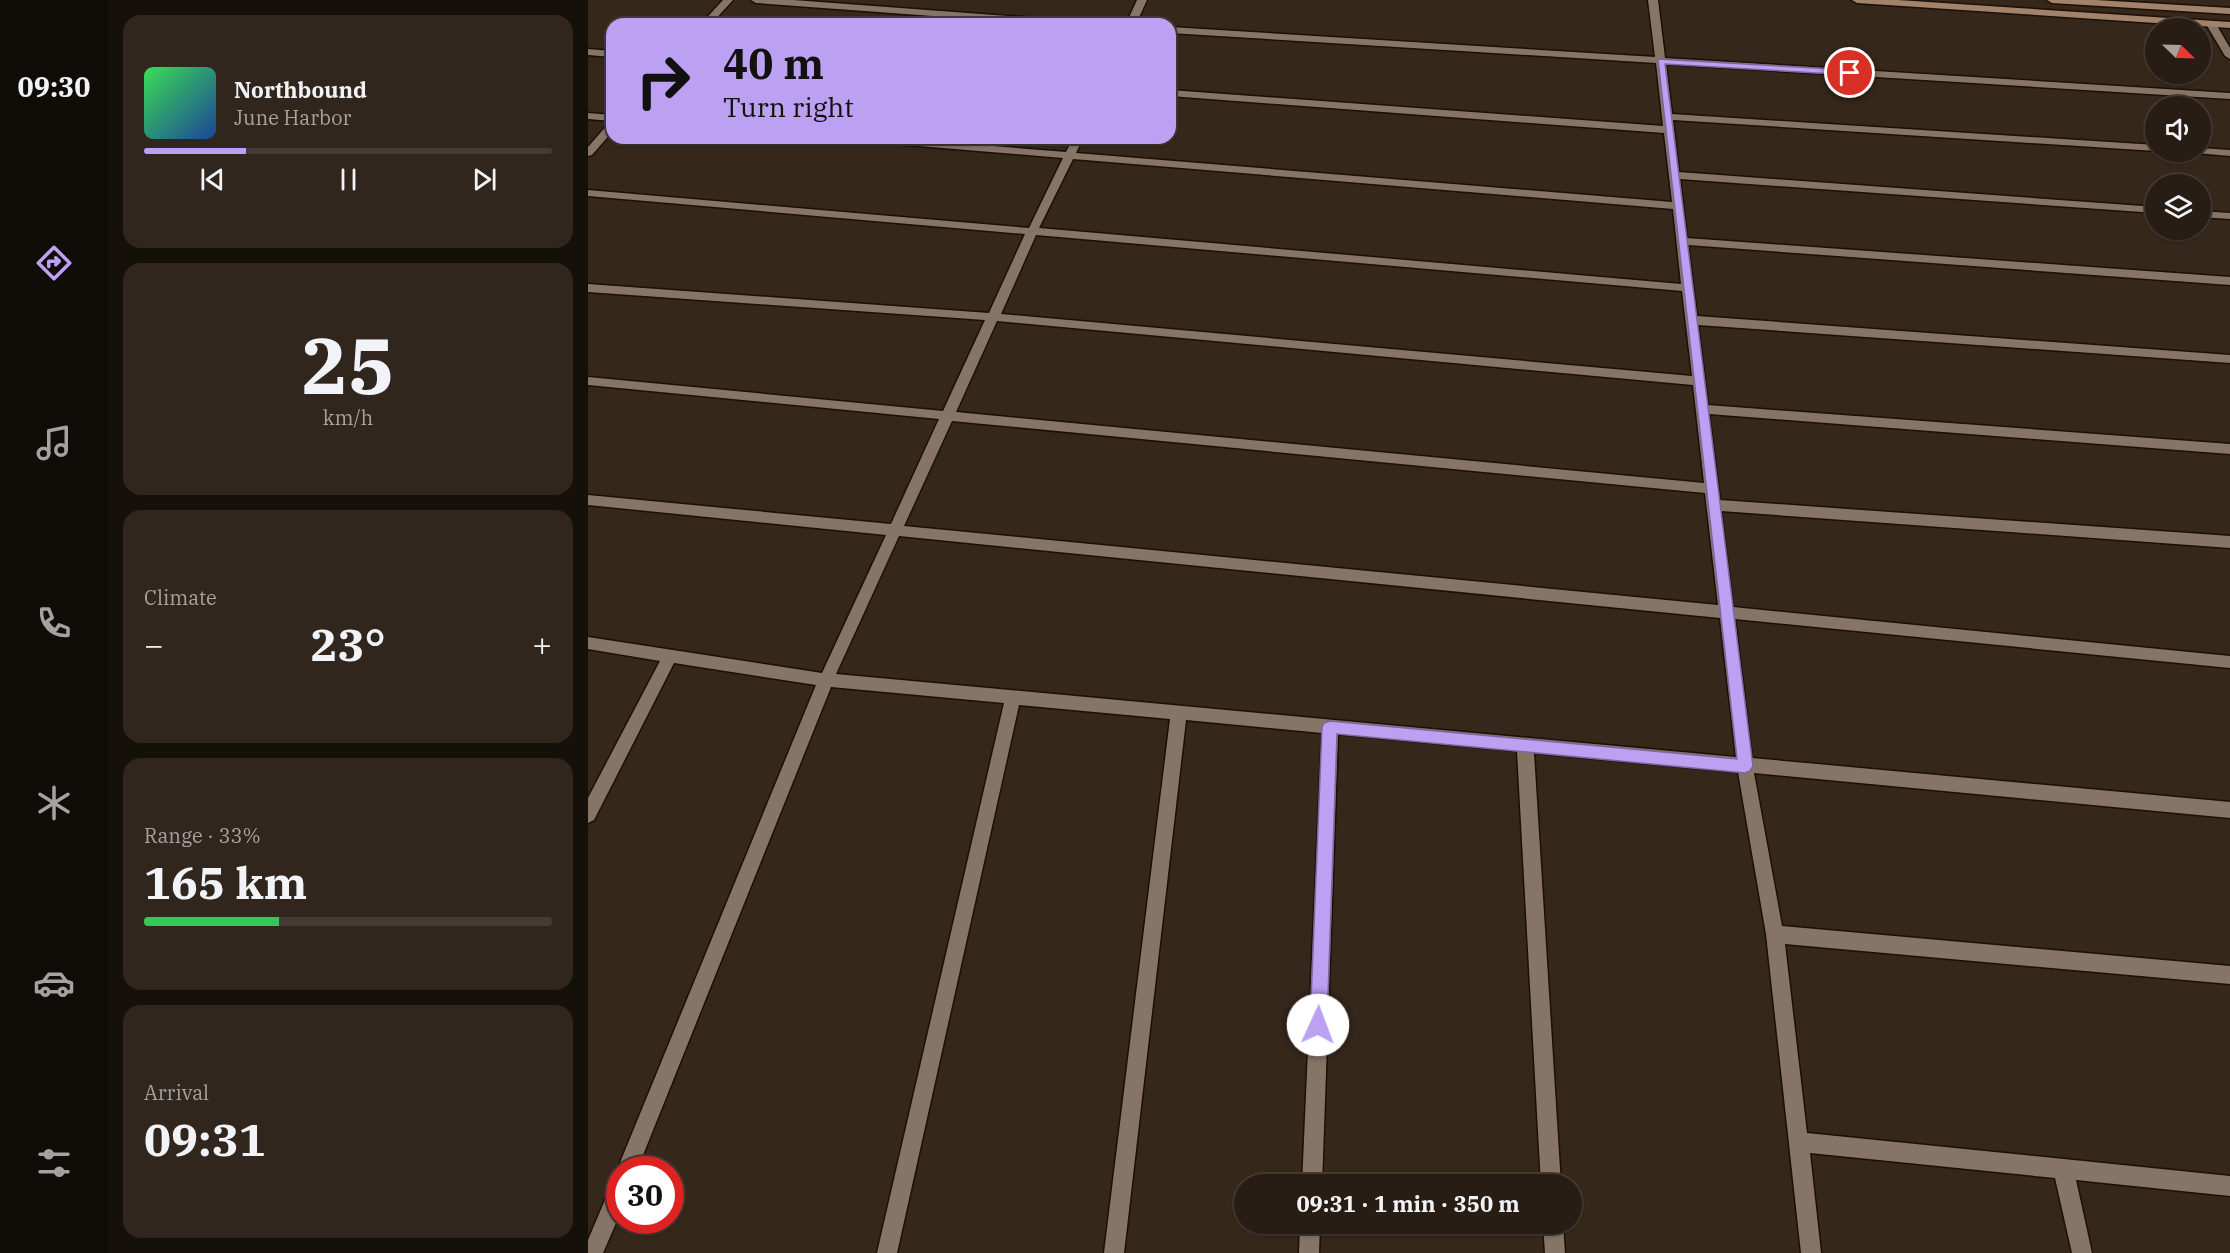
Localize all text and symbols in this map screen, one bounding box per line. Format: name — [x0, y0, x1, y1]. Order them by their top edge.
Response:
north arrow — [2145, 18, 2211, 84]
map controls — [2145, 18, 2211, 240]
text: 40 m — [723, 36, 824, 91]
icon: right — [624, 42, 702, 120]
pin — [1824, 47, 1875, 98]
icon: arrive — [1833, 56, 1866, 89]
text: 09:30 — [18, 69, 90, 104]
text: Northbound — [234, 75, 367, 104]
text: Turn right — [723, 89, 854, 124]
button: sound — [2145, 96, 2211, 162]
text: June Harbor — [234, 104, 351, 131]
icon: previous — [196, 163, 229, 196]
icon: pause — [332, 163, 365, 196]
icon: next — [468, 163, 501, 196]
button: layers — [2145, 174, 2211, 240]
icon: directions — [33, 242, 75, 284]
text: 25 — [301, 314, 395, 415]
text: km/h — [323, 404, 373, 431]
icon: music — [33, 422, 75, 464]
text: Climate — [144, 584, 217, 611]
icon: phone — [33, 602, 75, 644]
text: 23° — [310, 615, 386, 673]
text: − — [144, 623, 164, 666]
text: + — [532, 623, 552, 666]
icon: climate — [33, 782, 75, 824]
text: Range · 33% — [144, 822, 261, 849]
text: 165 km — [144, 853, 307, 911]
icon: car — [33, 962, 75, 1004]
position arrow — [1286, 993, 1350, 1057]
text: Arrival — [144, 1079, 209, 1106]
text: 09:31 — [144, 1110, 266, 1168]
icon: filters — [33, 1142, 75, 1184]
speed limit sign: 30 — [606, 1156, 684, 1234]
text: 09:31 · 1 min · 350 m — [1296, 1189, 1520, 1218]

